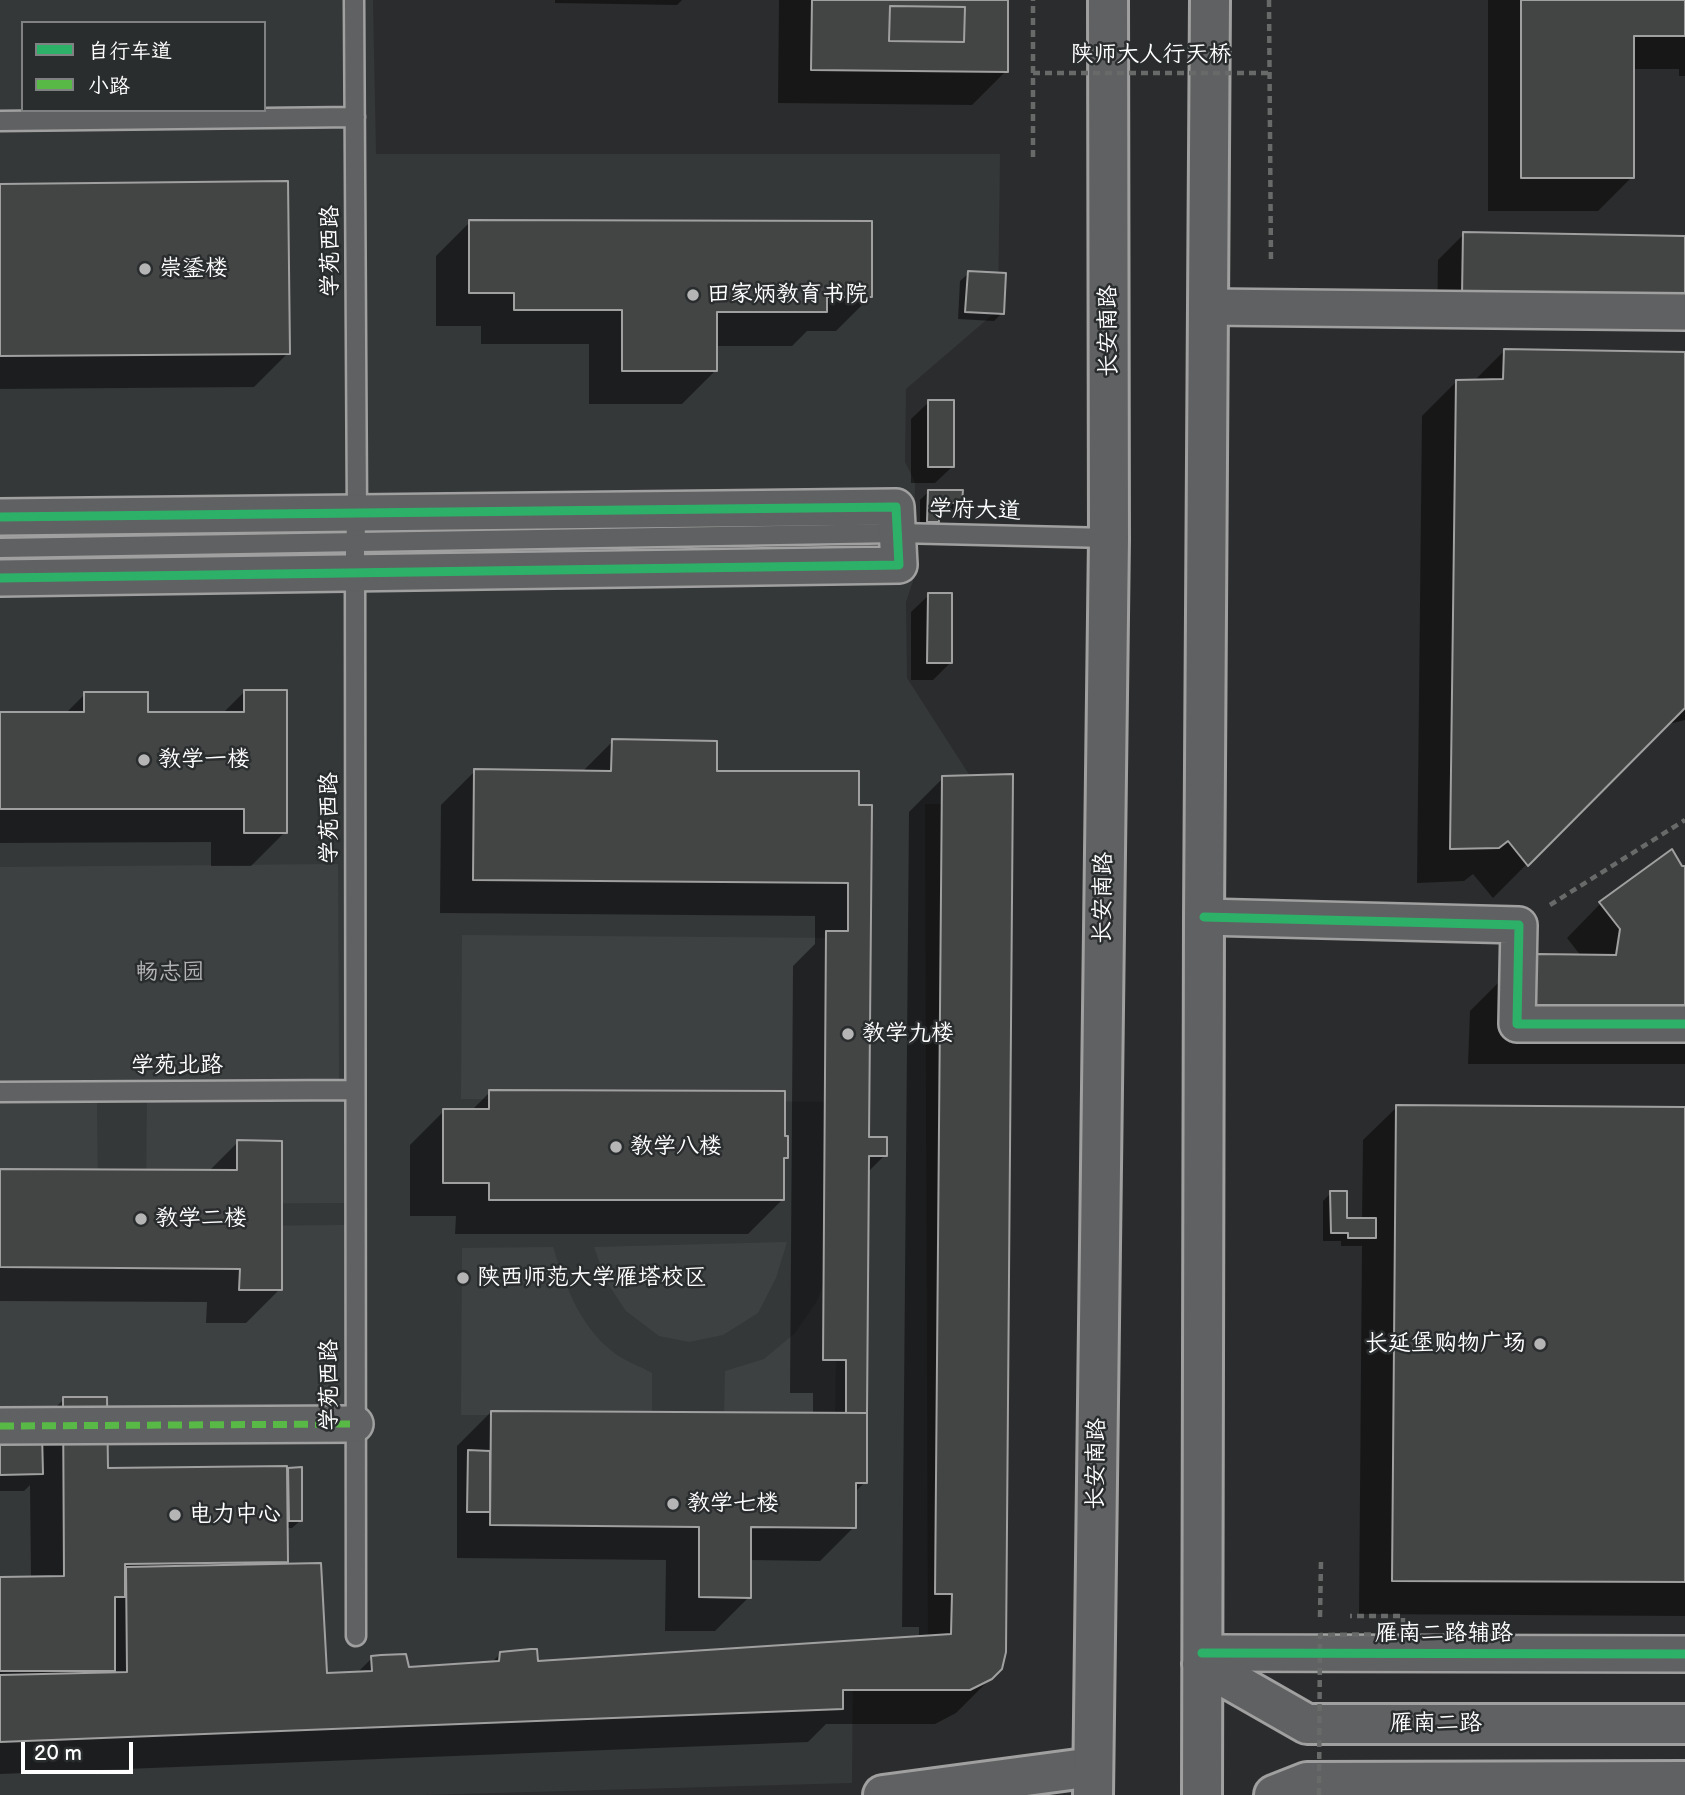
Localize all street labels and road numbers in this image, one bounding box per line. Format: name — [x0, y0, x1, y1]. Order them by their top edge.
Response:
street label: 陕师大人行天桥 — [1071, 41, 1231, 69]
street label: 学苑西路 — [317, 205, 345, 297]
street label: 长安南路 — [1095, 285, 1123, 377]
street label: 学府大道 — [929, 496, 1021, 526]
street label: 学苑西路 — [316, 772, 344, 864]
street label: 长安南路 — [1089, 852, 1119, 944]
street label: 学苑北路 — [131, 1052, 223, 1080]
street label: 学苑西路 — [316, 1339, 344, 1431]
street label: 长安南路 — [1082, 1418, 1112, 1510]
street label: 雁南二路辅路 — [1375, 1620, 1513, 1648]
street label: 雁南二路 — [1390, 1710, 1482, 1738]

